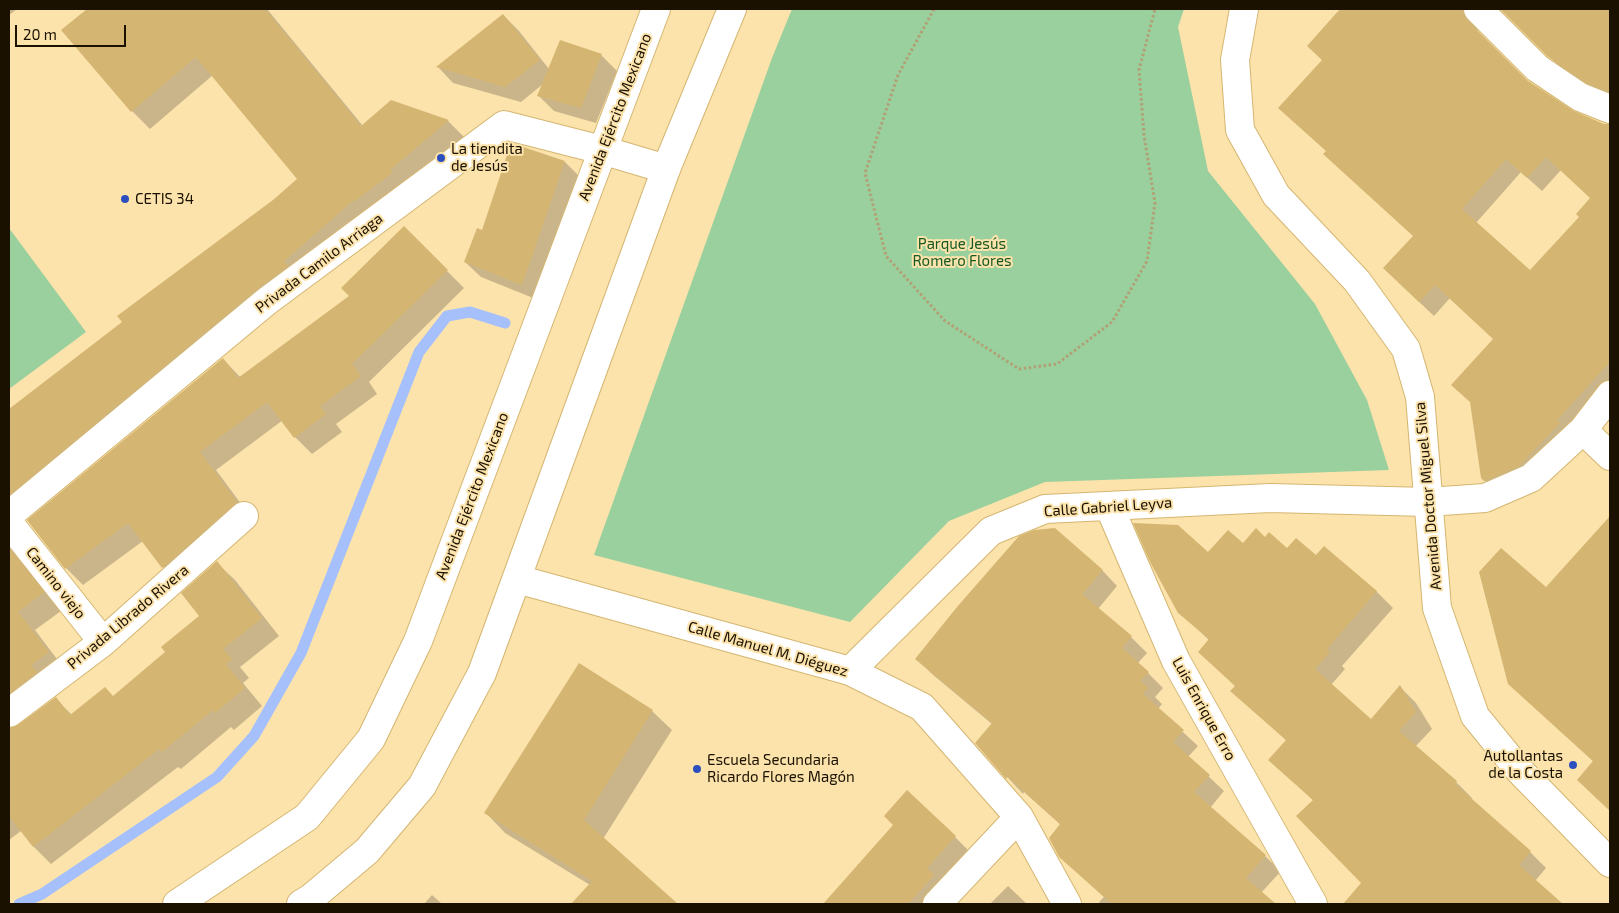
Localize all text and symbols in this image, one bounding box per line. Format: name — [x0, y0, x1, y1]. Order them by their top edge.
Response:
scale bar — [18, 15, 129, 47]
text: 20 m — [23, 25, 57, 43]
street label: Avenida Ejército Mexicano — [575, 31, 655, 203]
place label: La tiendita de Jesús — [451, 140, 523, 175]
marker: La tiendita de Jesús — [435, 152, 447, 164]
place label: CETIS 34 — [135, 190, 194, 208]
marker: CETIS 34 — [119, 193, 131, 205]
street label: Privada Camilo Arriaga — [252, 209, 386, 317]
park label: Parque Jesús Romero Flores — [912, 235, 1012, 270]
street label: Avenida Doctor Miguel Silva — [1411, 401, 1445, 591]
street label: Avenida Ejército Mexicano — [432, 410, 512, 582]
street label: Calle Gabriel Leyva — [1043, 494, 1173, 520]
street label: Camino viejo — [22, 543, 90, 623]
street label: Privada Librado Rivera — [64, 561, 192, 673]
street label: Calle Manuel M. Diéguez — [686, 617, 850, 681]
street label: Luis Enrique Erro — [1168, 654, 1240, 764]
place label: Autollantas de la Costa — [1483, 747, 1563, 782]
place label: Escuela Secundaria Ricardo Flores Magón — [707, 751, 855, 786]
marker: Autollantas de la Costa — [1567, 759, 1579, 771]
marker: Escuela Secundaria Ricardo Flores Magón — [691, 763, 703, 775]

